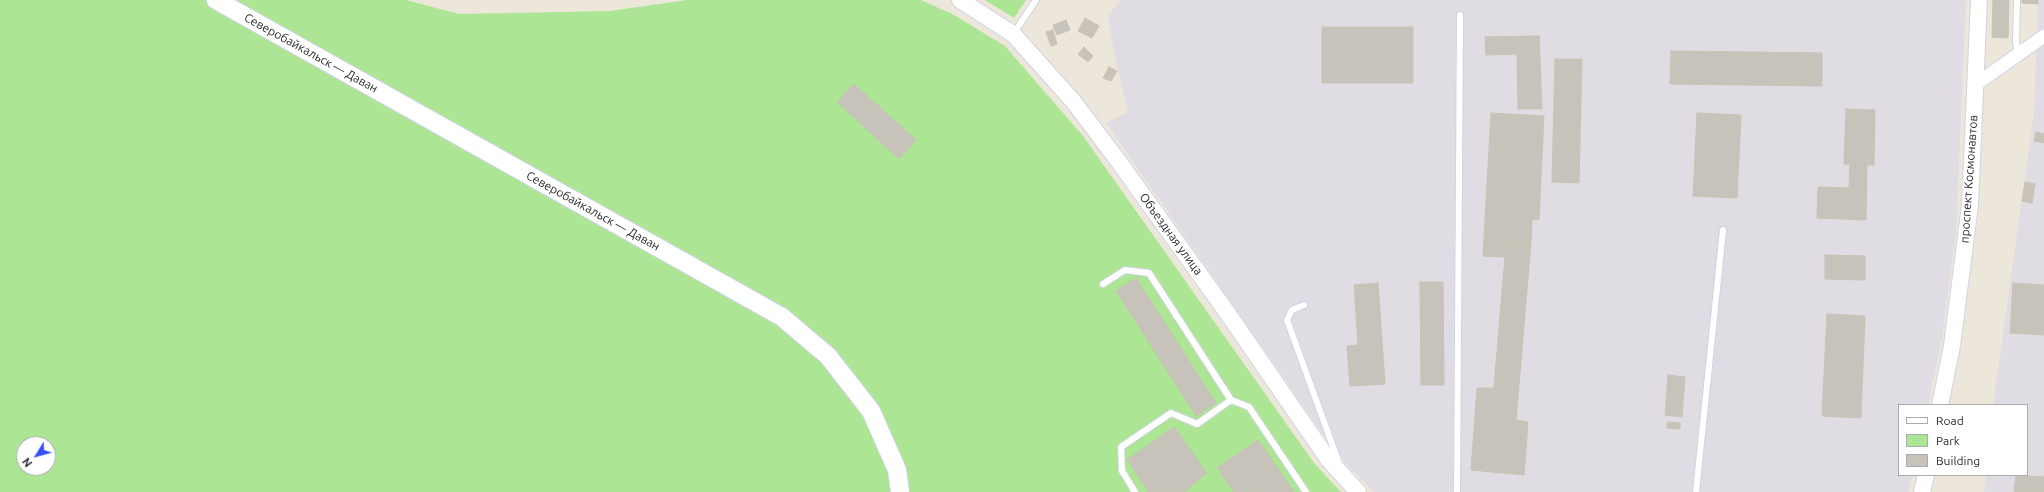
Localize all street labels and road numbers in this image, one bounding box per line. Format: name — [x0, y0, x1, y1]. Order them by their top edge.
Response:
street label: Северобайкальск — Даван — [242, 10, 380, 96]
street label: проспект Космонавтов — [1957, 114, 1981, 244]
street label: Северобайкальск — Даван — [524, 168, 662, 254]
street label: Объездная улица — [1136, 190, 1206, 278]

